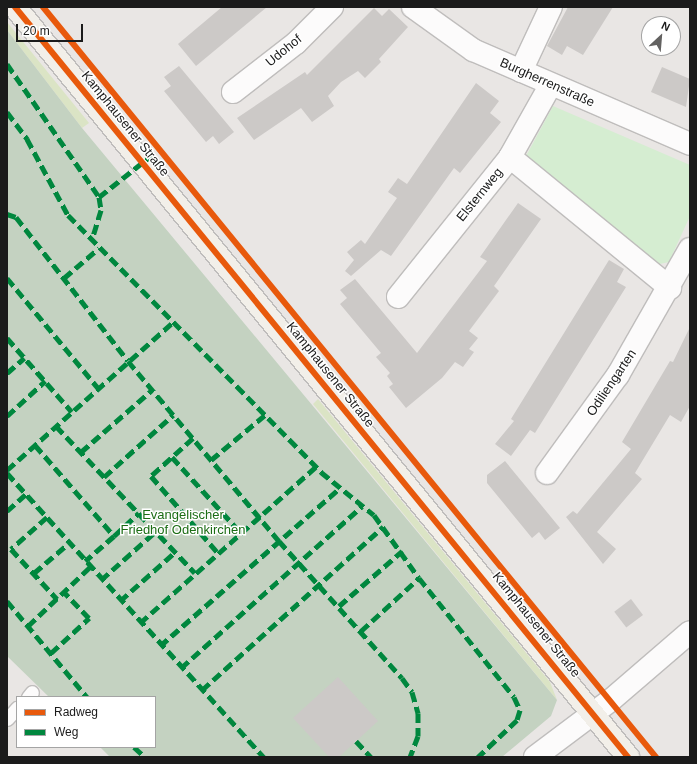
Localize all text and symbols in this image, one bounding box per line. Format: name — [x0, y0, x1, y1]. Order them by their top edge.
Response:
scale bar — [18, 16, 85, 42]
north arrow — [641, 16, 681, 56]
text: N — [660, 19, 672, 33]
text: 20 m — [23, 24, 50, 38]
street label: Udohof — [263, 32, 305, 70]
street label: Burgherrenstraße — [497, 55, 597, 111]
street label: Kamphausener Straße — [78, 68, 172, 180]
street label: Elsternweg — [454, 165, 506, 225]
street label: Kamphausener Straße — [283, 319, 377, 431]
street label: Odiliengarten — [584, 347, 640, 419]
park label: Evangelischer Friedhof Odenkirchen — [120, 508, 246, 539]
street label: Kamphausener Straße — [489, 569, 583, 681]
legend — [16, 696, 156, 748]
text: Radweg — [54, 705, 98, 719]
text: Weg — [54, 725, 78, 739]

